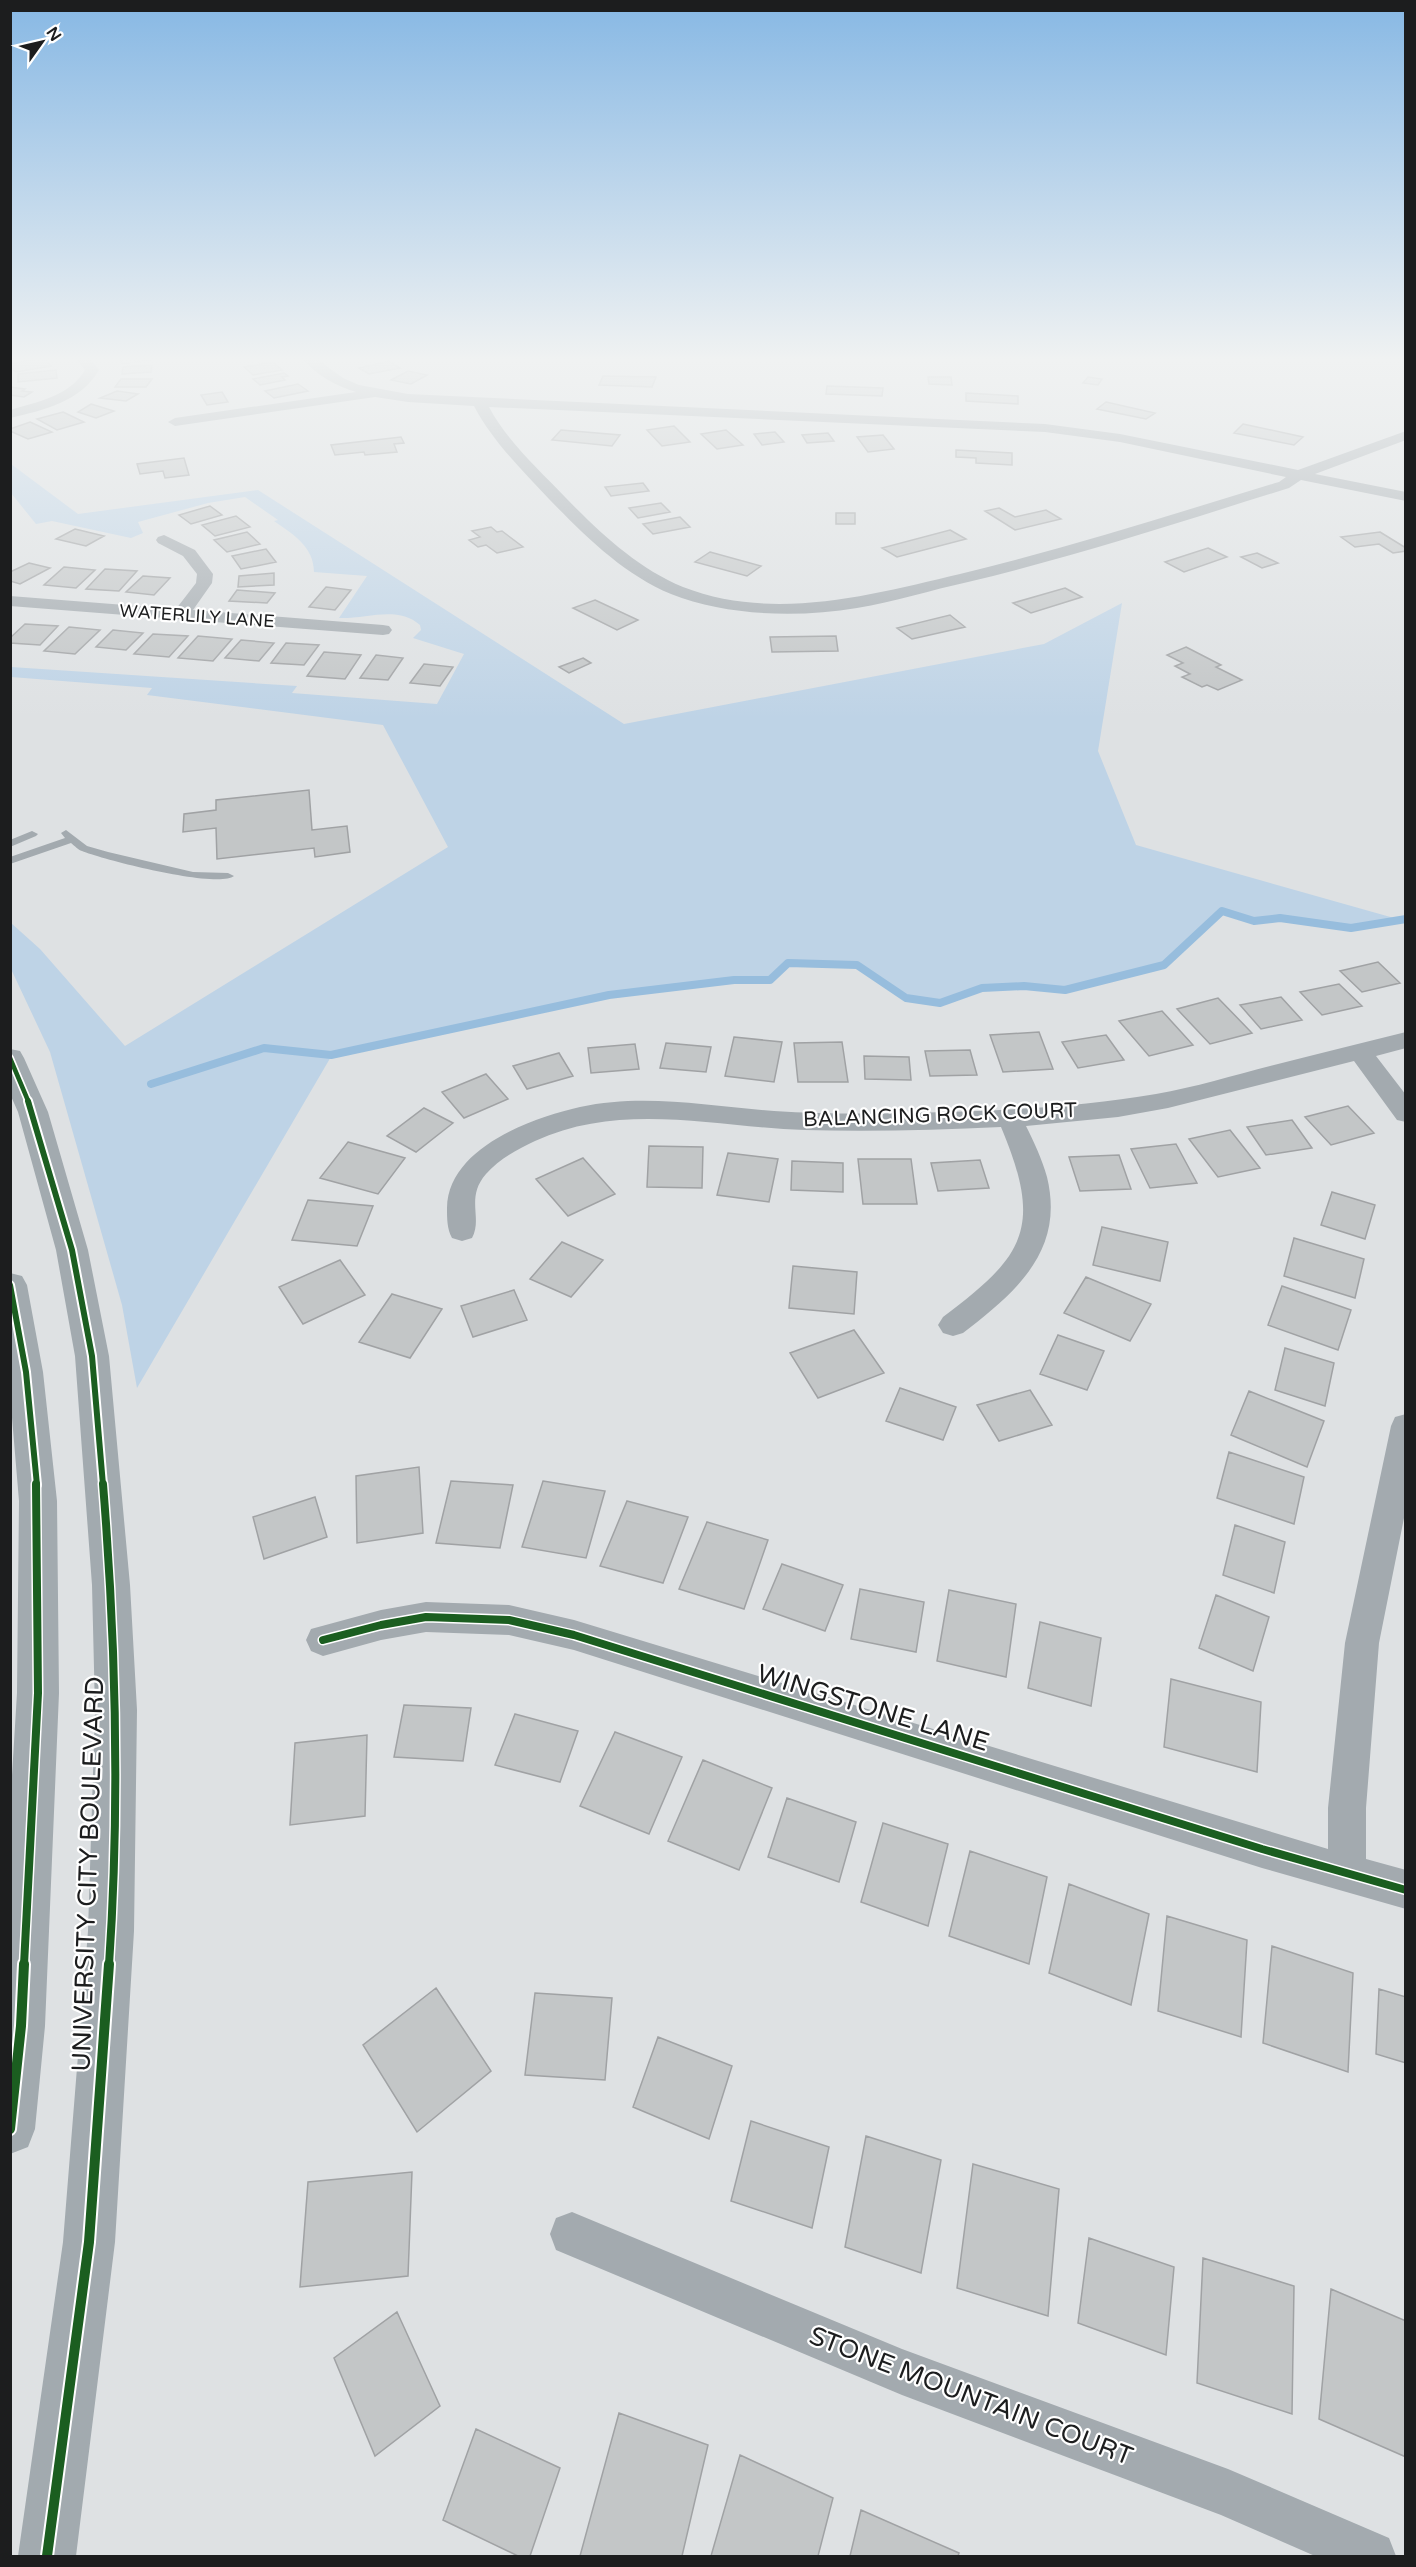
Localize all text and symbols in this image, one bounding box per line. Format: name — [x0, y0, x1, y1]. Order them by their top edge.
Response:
north arrow — [12, 12, 72, 72]
text: N — [42, 23, 65, 45]
street label: WATERLILY LANE — [119, 600, 275, 632]
street label: BALANCING ROCK COURT — [803, 1098, 1078, 1132]
street label: WINGSTONE LANE — [753, 1658, 993, 1758]
street label: UNIVERSITY CITY BOULEVARD — [66, 1676, 110, 2072]
street label: STONE MOUNTAIN COURT — [805, 2320, 1137, 2472]

